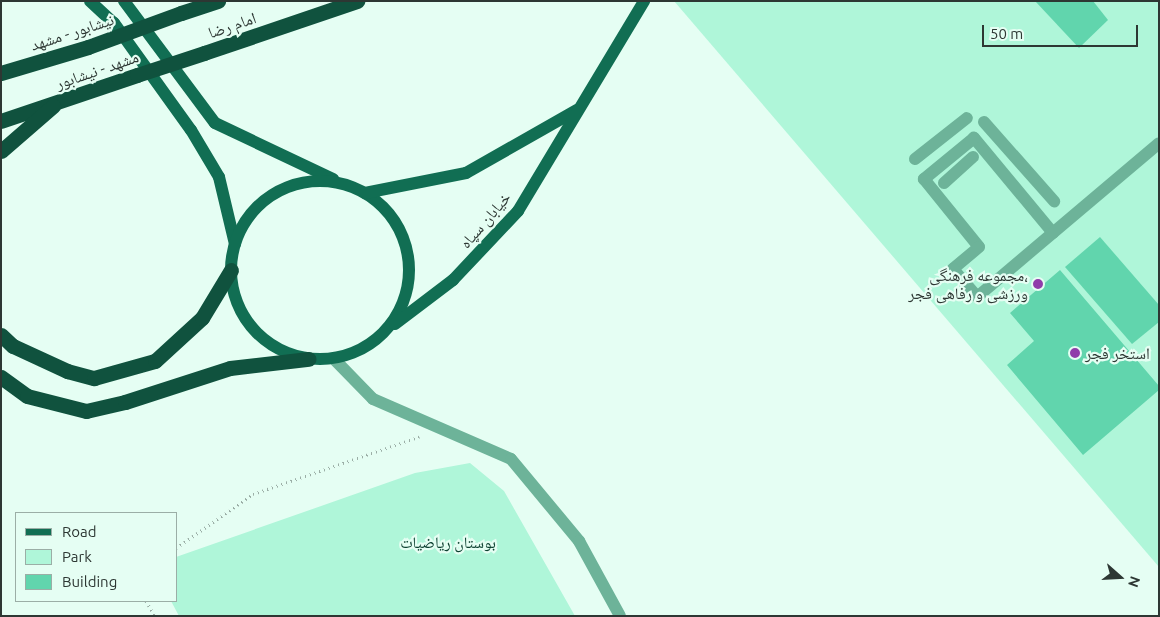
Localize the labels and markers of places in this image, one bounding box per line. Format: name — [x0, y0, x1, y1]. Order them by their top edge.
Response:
place label: مجموعه فرهنگی، ورزشی و رفاهی فجر — [908, 265, 1028, 303]
marker: مجموعه فرهنگی، ورزشی و رفاهی فجر — [1032, 278, 1044, 290]
place label: استخر فجر — [1085, 343, 1150, 363]
marker: استخر فجر — [1069, 347, 1081, 359]

